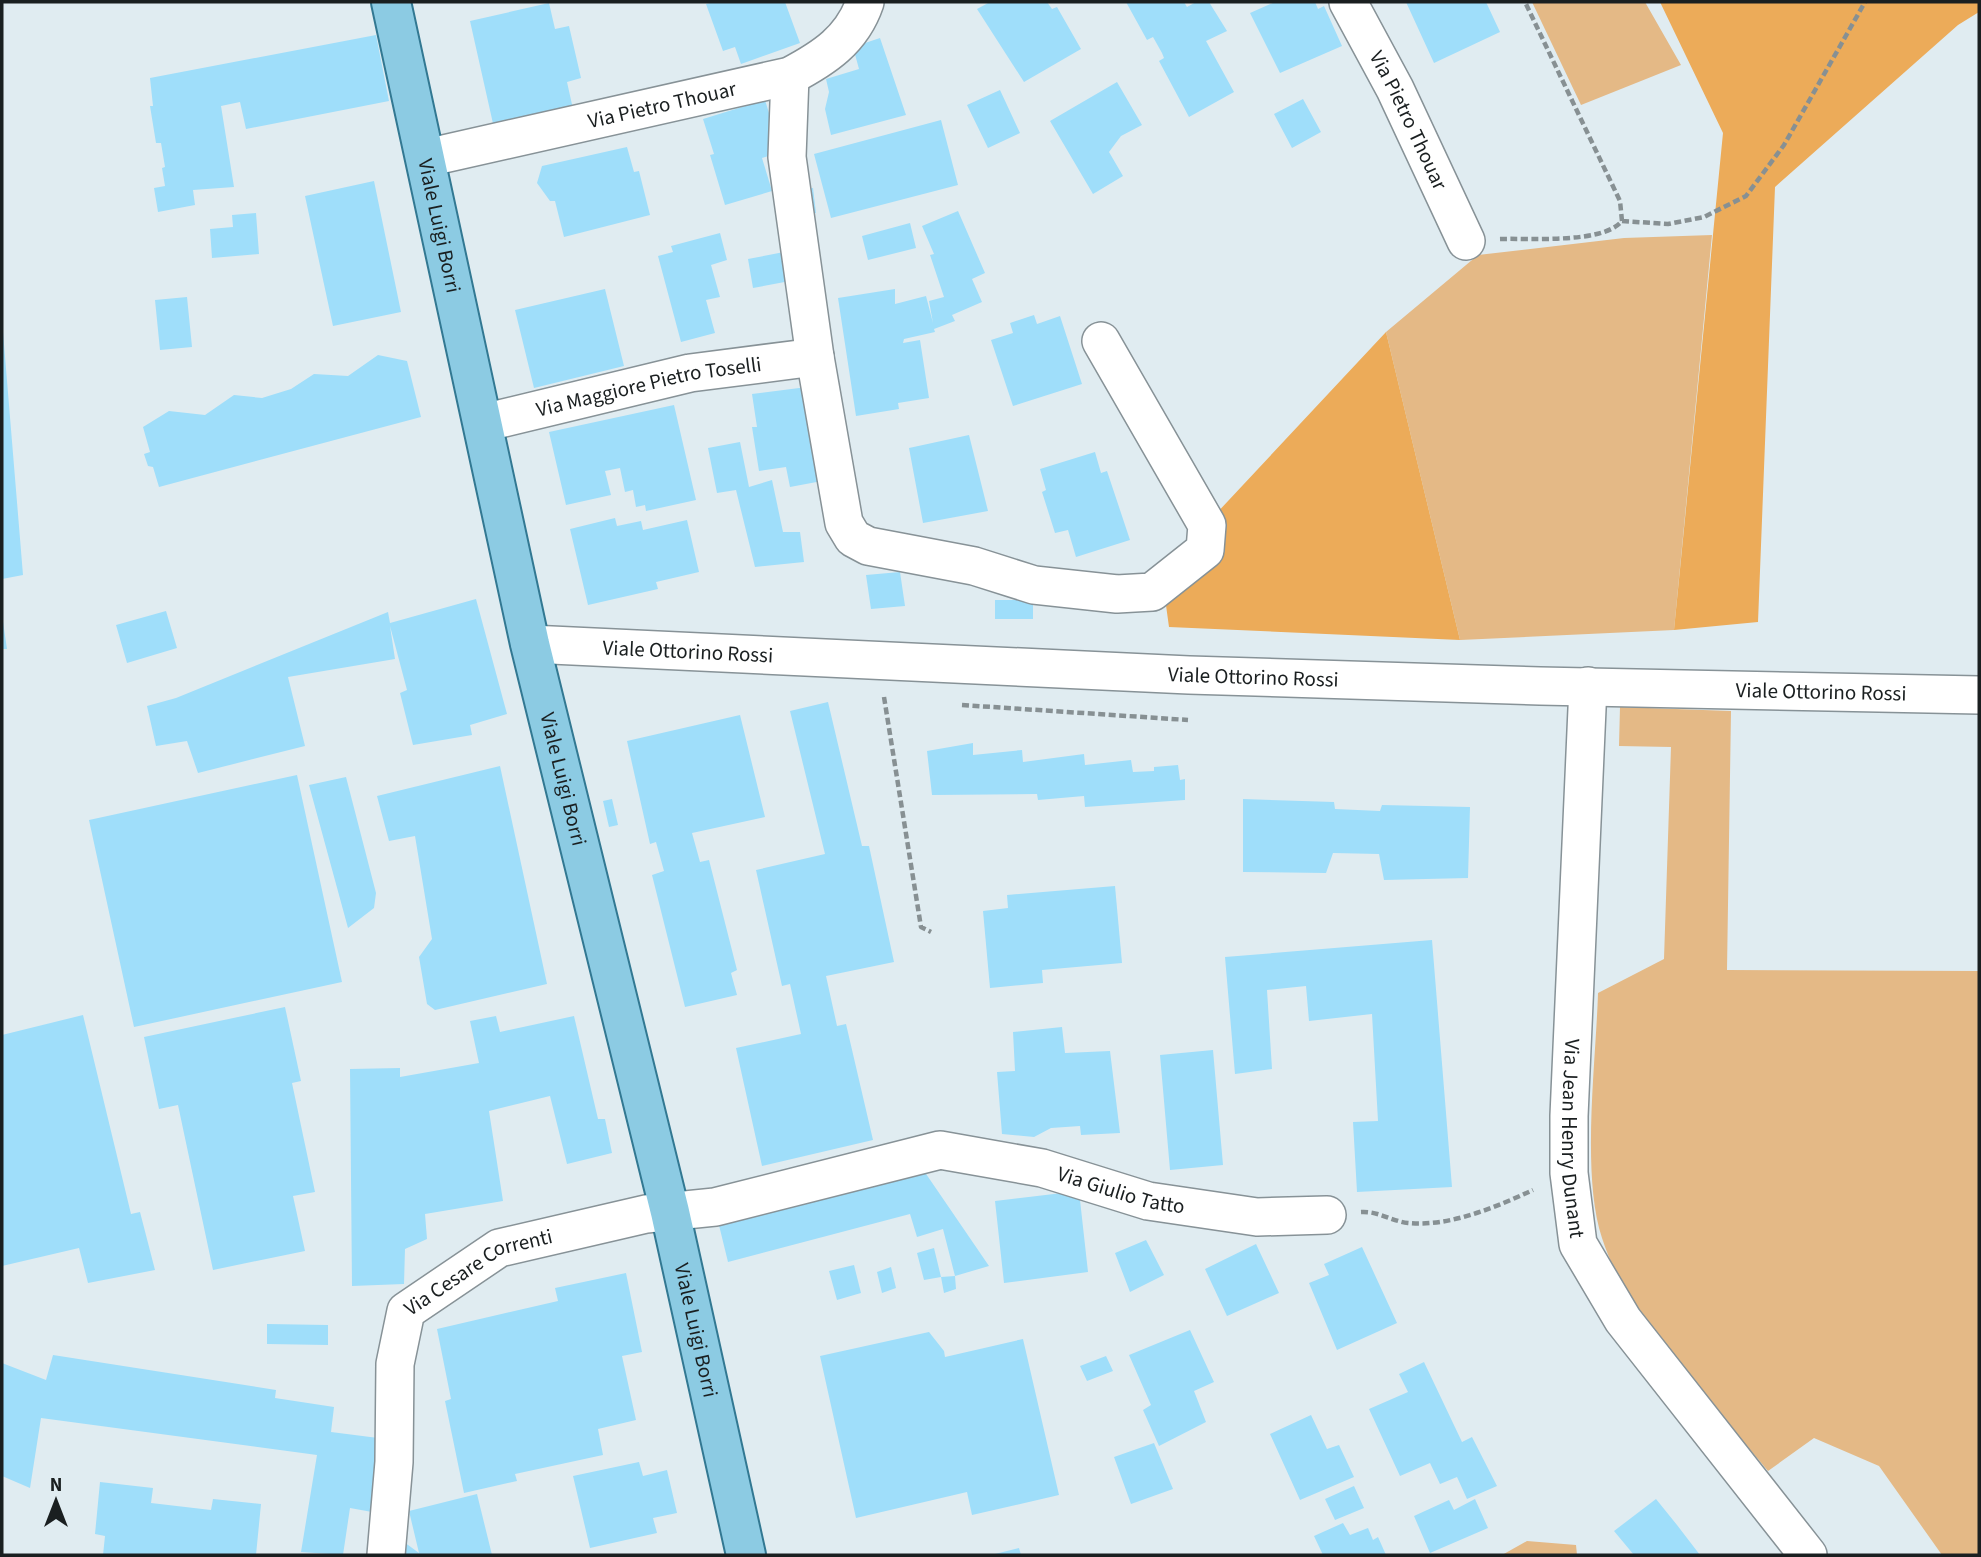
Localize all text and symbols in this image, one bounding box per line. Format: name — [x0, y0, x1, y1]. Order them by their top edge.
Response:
street label: Via Pietro Thouar — [1362, 45, 1455, 195]
street label: Via Pietro Thouar — [585, 73, 740, 136]
street label: Viale Luigi Borri — [410, 156, 469, 296]
street label: Via Maggiore Pietro Toselli — [533, 349, 763, 425]
street label: Viale Ottorino Rossi — [602, 632, 774, 670]
street label: Viale Ottorino Rossi — [1167, 659, 1339, 695]
street label: Viale Ottorino Rossi — [1735, 675, 1907, 709]
street label: Viale Luigi Borri — [532, 709, 594, 849]
street label: Via Jean Henry Dunant — [1554, 1038, 1592, 1240]
street label: Via Giulio Tatto — [1053, 1159, 1187, 1221]
street label: Via Cesare Correnti — [398, 1221, 555, 1323]
street label: Viale Luigi Borri — [667, 1260, 726, 1400]
north arrow — [21, 1466, 91, 1536]
text: N — [50, 1472, 62, 1499]

